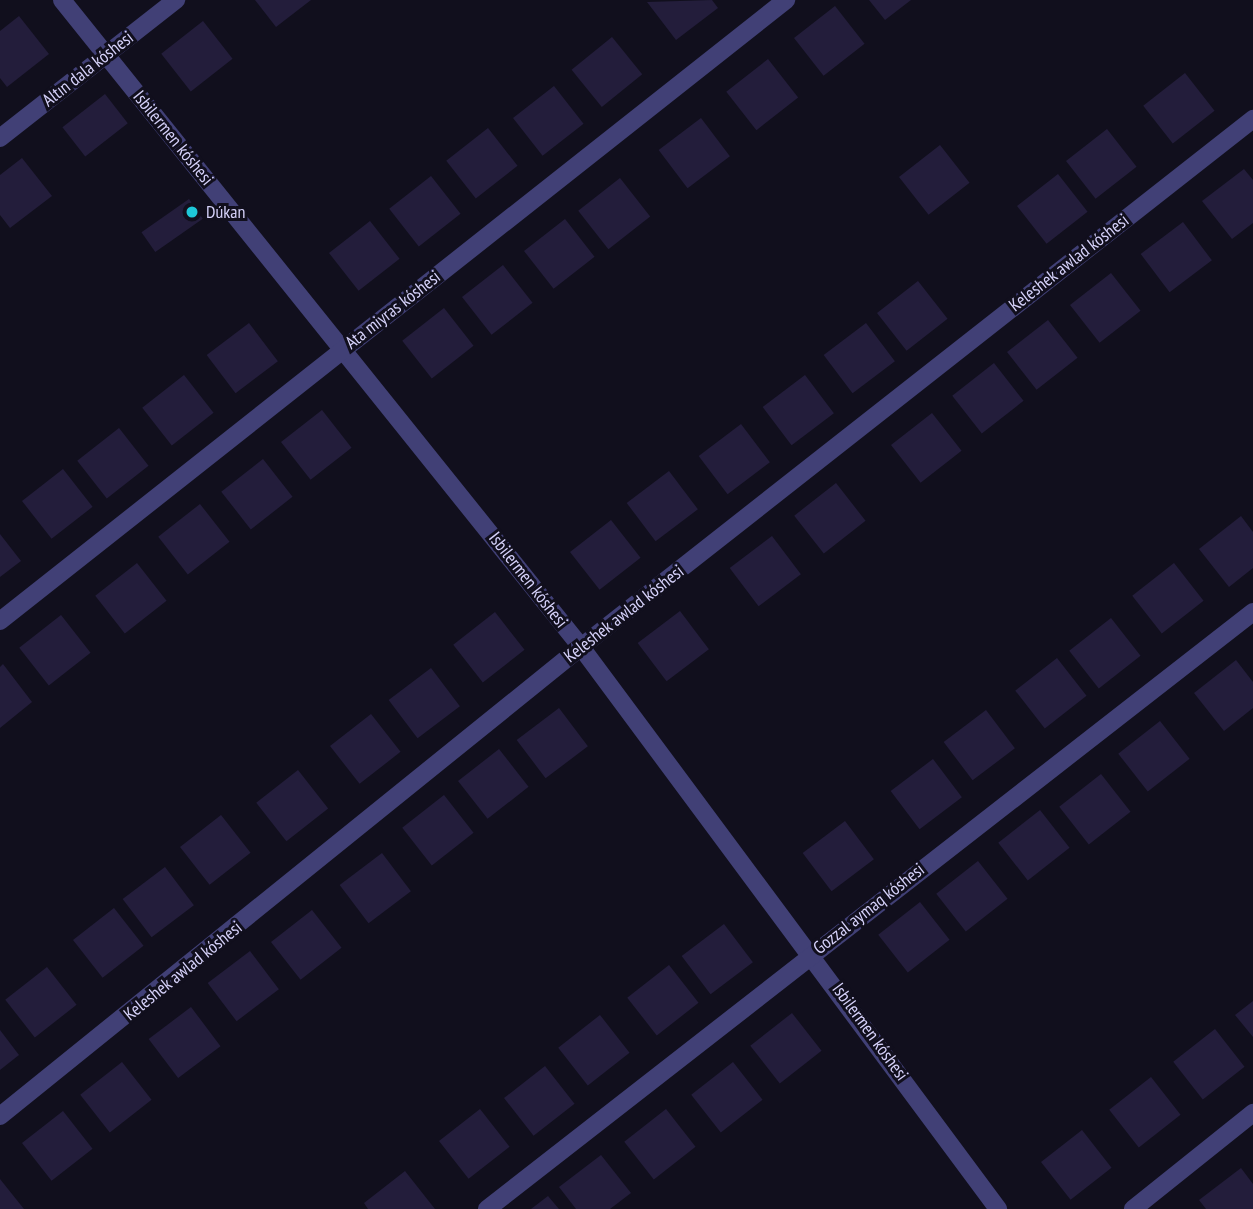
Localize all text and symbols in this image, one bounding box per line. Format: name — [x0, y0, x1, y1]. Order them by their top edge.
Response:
street label: Altın dala kóshesi — [38, 27, 138, 111]
street label: Isbilermen kóshesi — [128, 86, 218, 190]
place label: Dúkan — [206, 201, 245, 223]
marker: Dúkan — [184, 204, 200, 220]
street label: Keleshek awlad kóshesi — [1005, 209, 1133, 317]
street label: Ata miyras kóshesi — [341, 266, 445, 354]
street label: Isbilermen kóshesi — [484, 528, 572, 632]
street label: Keleshek awlad kóshesi — [560, 560, 688, 668]
street label: Gozzal aymaq kóshesi — [809, 859, 929, 959]
street label: Keleshek awlad kóshesi — [119, 917, 247, 1025]
street label: Isbilermen kóshesi — [827, 979, 913, 1085]

